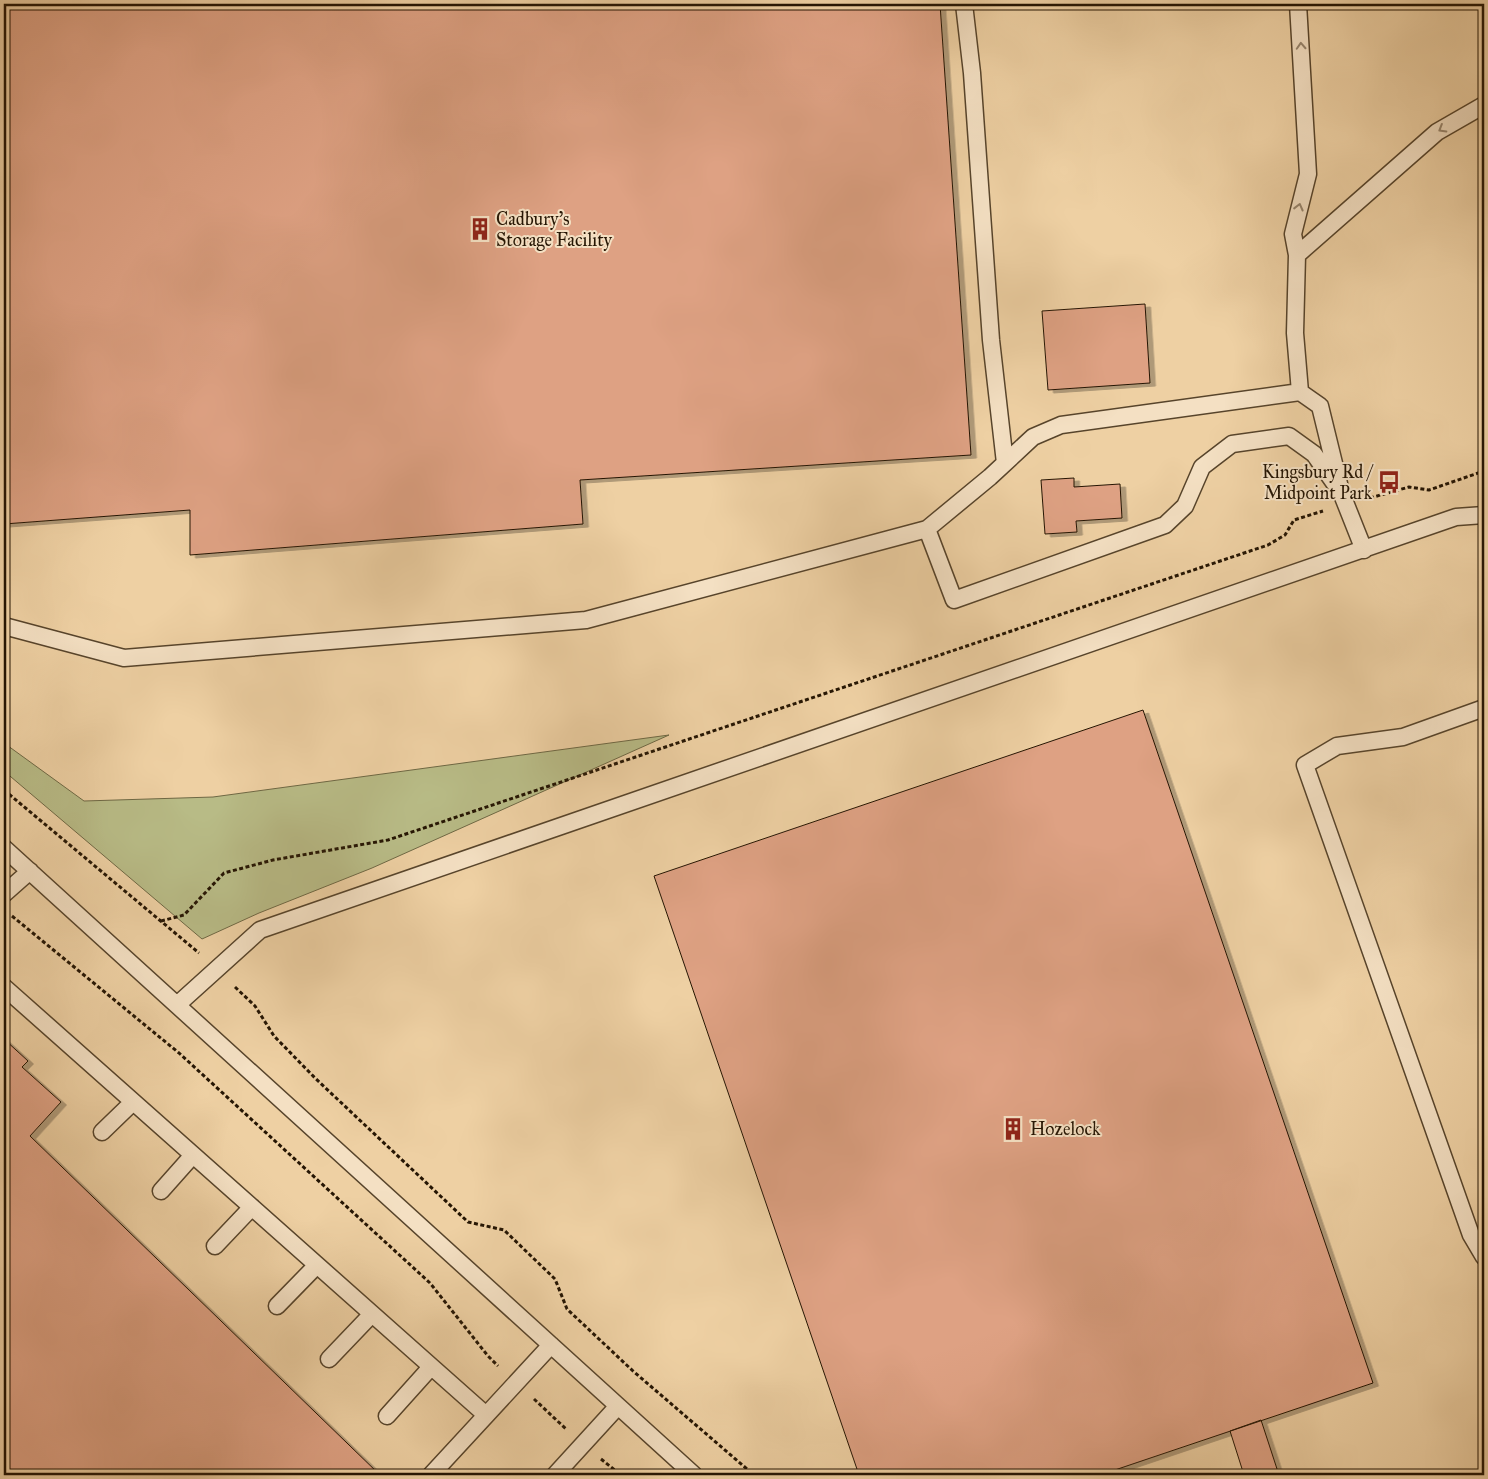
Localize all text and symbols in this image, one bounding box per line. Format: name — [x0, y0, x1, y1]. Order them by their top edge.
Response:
one-way arrow — [1295, 42, 1306, 50]
one-way arrow — [1438, 123, 1447, 133]
one-way arrow — [1294, 204, 1304, 212]
place label: Cadbury's Storage Facility — [496, 208, 613, 252]
building icon: Cadbury's Storage Facility — [467, 216, 493, 242]
place label: Kingsbury Rd / Midpoint Park — [1262, 461, 1374, 504]
bus stop icon: Kingsbury Rd / Midpoint Park — [1376, 469, 1402, 495]
building icon: Hozelock — [1000, 1116, 1026, 1142]
place label: Hozelock — [1030, 1118, 1101, 1140]

